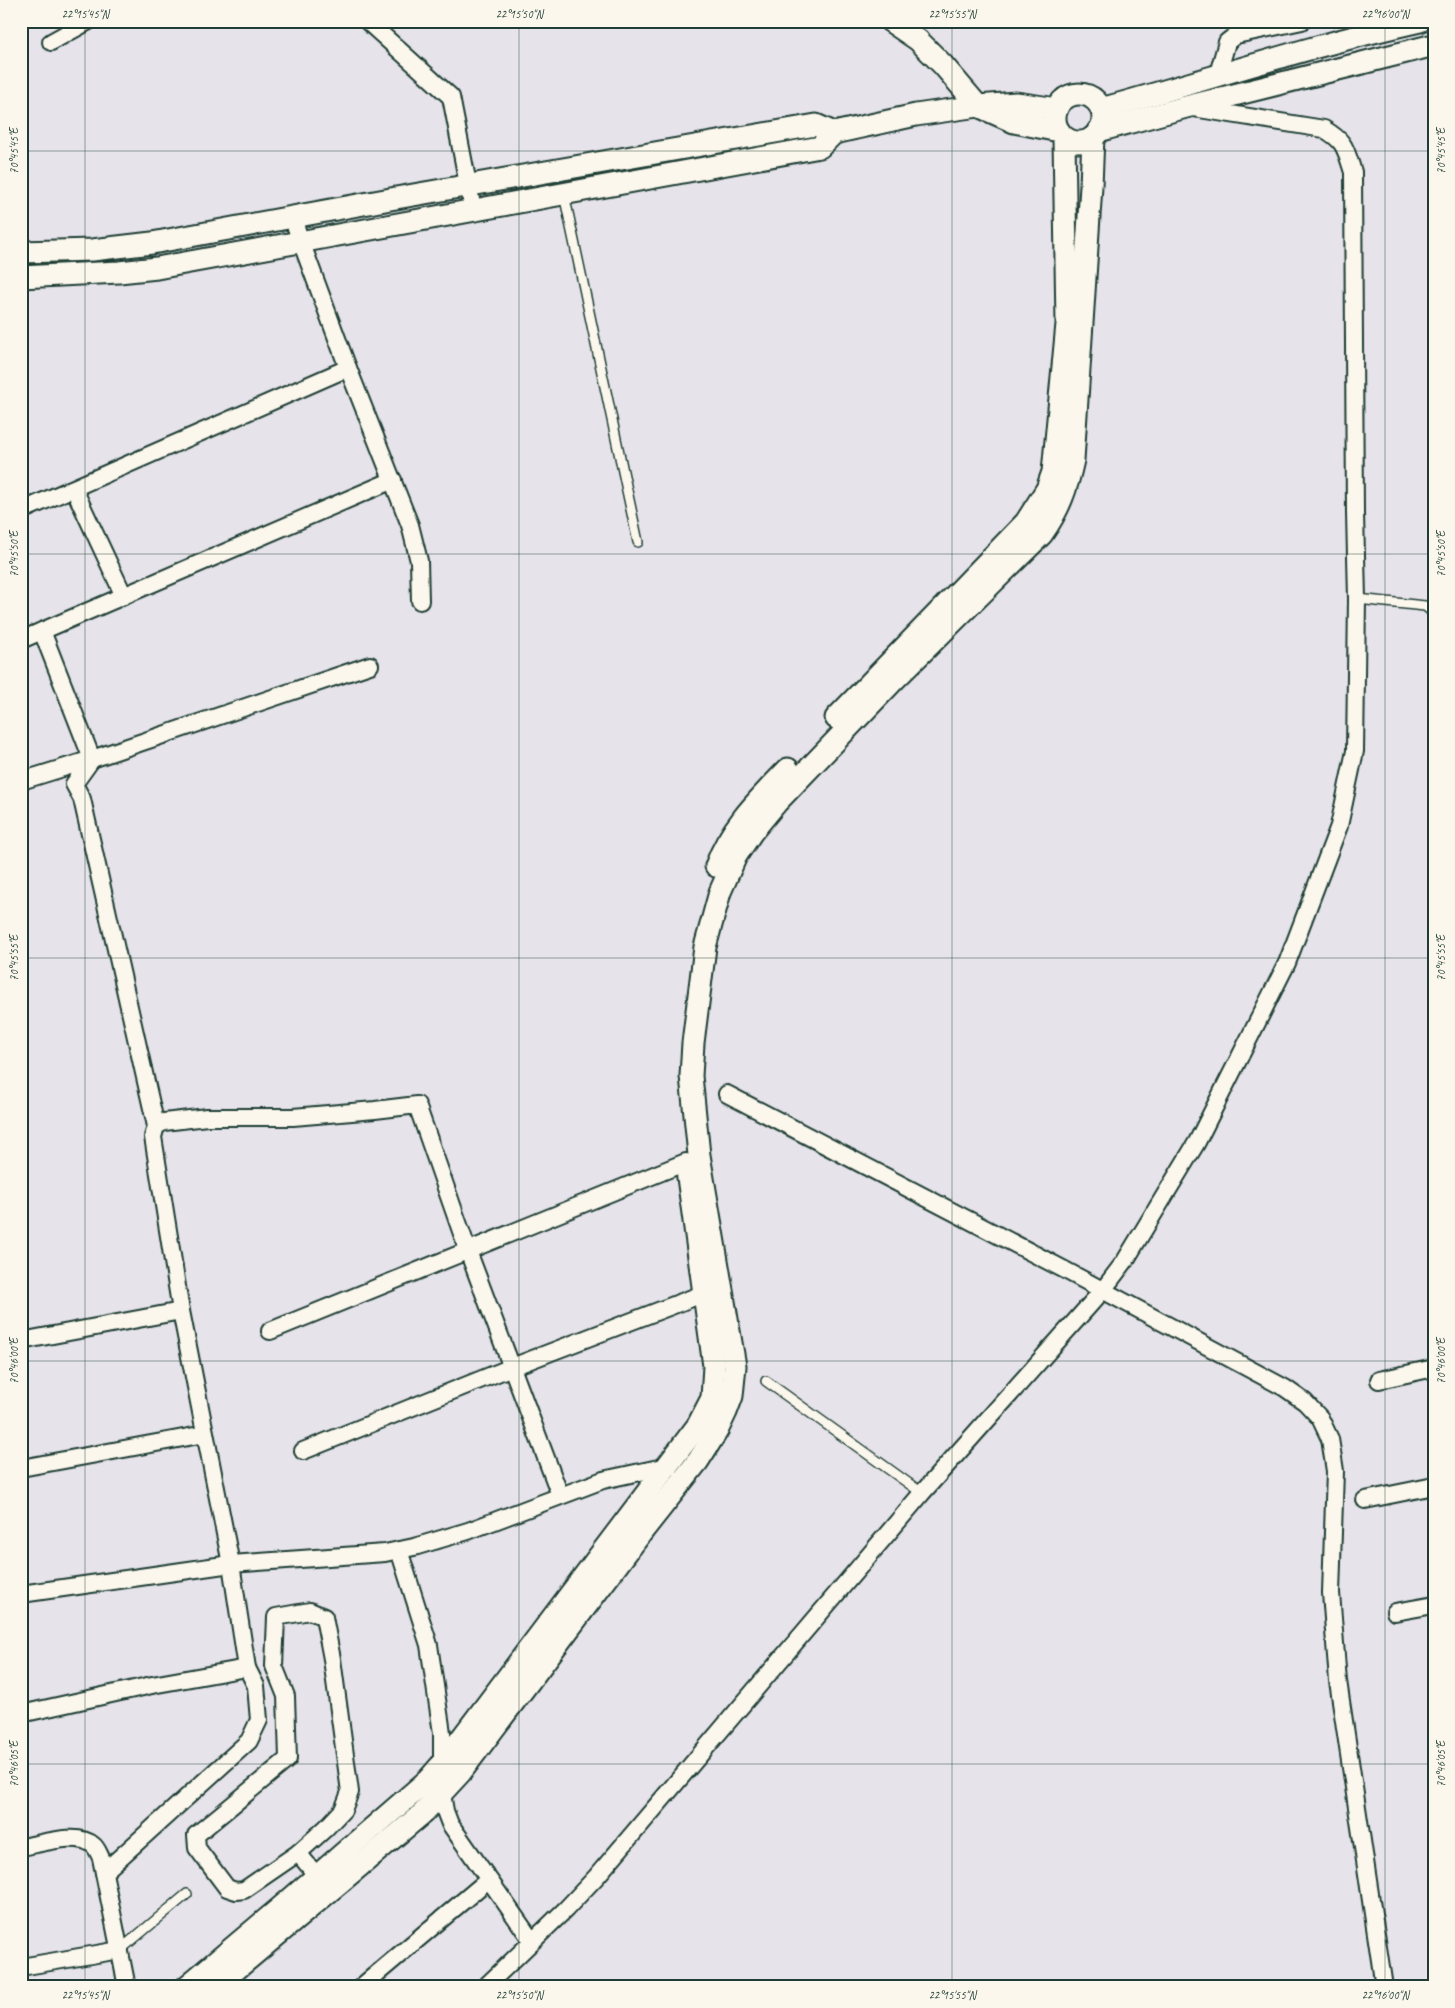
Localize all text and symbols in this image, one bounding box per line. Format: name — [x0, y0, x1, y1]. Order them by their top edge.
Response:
text: 22°15'45"N — [61, 6, 110, 22]
text: 22°15'50"N — [495, 6, 544, 22]
text: 22°15'55"N — [928, 6, 977, 22]
text: 22°16'00"N — [1361, 6, 1410, 22]
text: 70°45'45"E — [6, 126, 22, 174]
text: 70°45'45"E — [1433, 126, 1449, 174]
text: 70°45'50"E — [6, 529, 22, 577]
text: 70°45'50"E — [1433, 529, 1449, 577]
text: 70°45'55"E — [6, 933, 22, 981]
text: 70°45'55"E — [1433, 933, 1449, 981]
text: 70°46'00"E — [6, 1336, 22, 1384]
text: 70°46'00"E — [1433, 1336, 1449, 1384]
text: 70°46'05"E — [6, 1739, 22, 1787]
text: 70°46'05"E — [1433, 1739, 1449, 1787]
text: 22°15'45"N — [61, 1987, 110, 2003]
text: 22°15'50"N — [495, 1987, 544, 2003]
text: 22°15'55"N — [928, 1987, 977, 2003]
text: 22°16'00"N — [1361, 1987, 1410, 2003]

